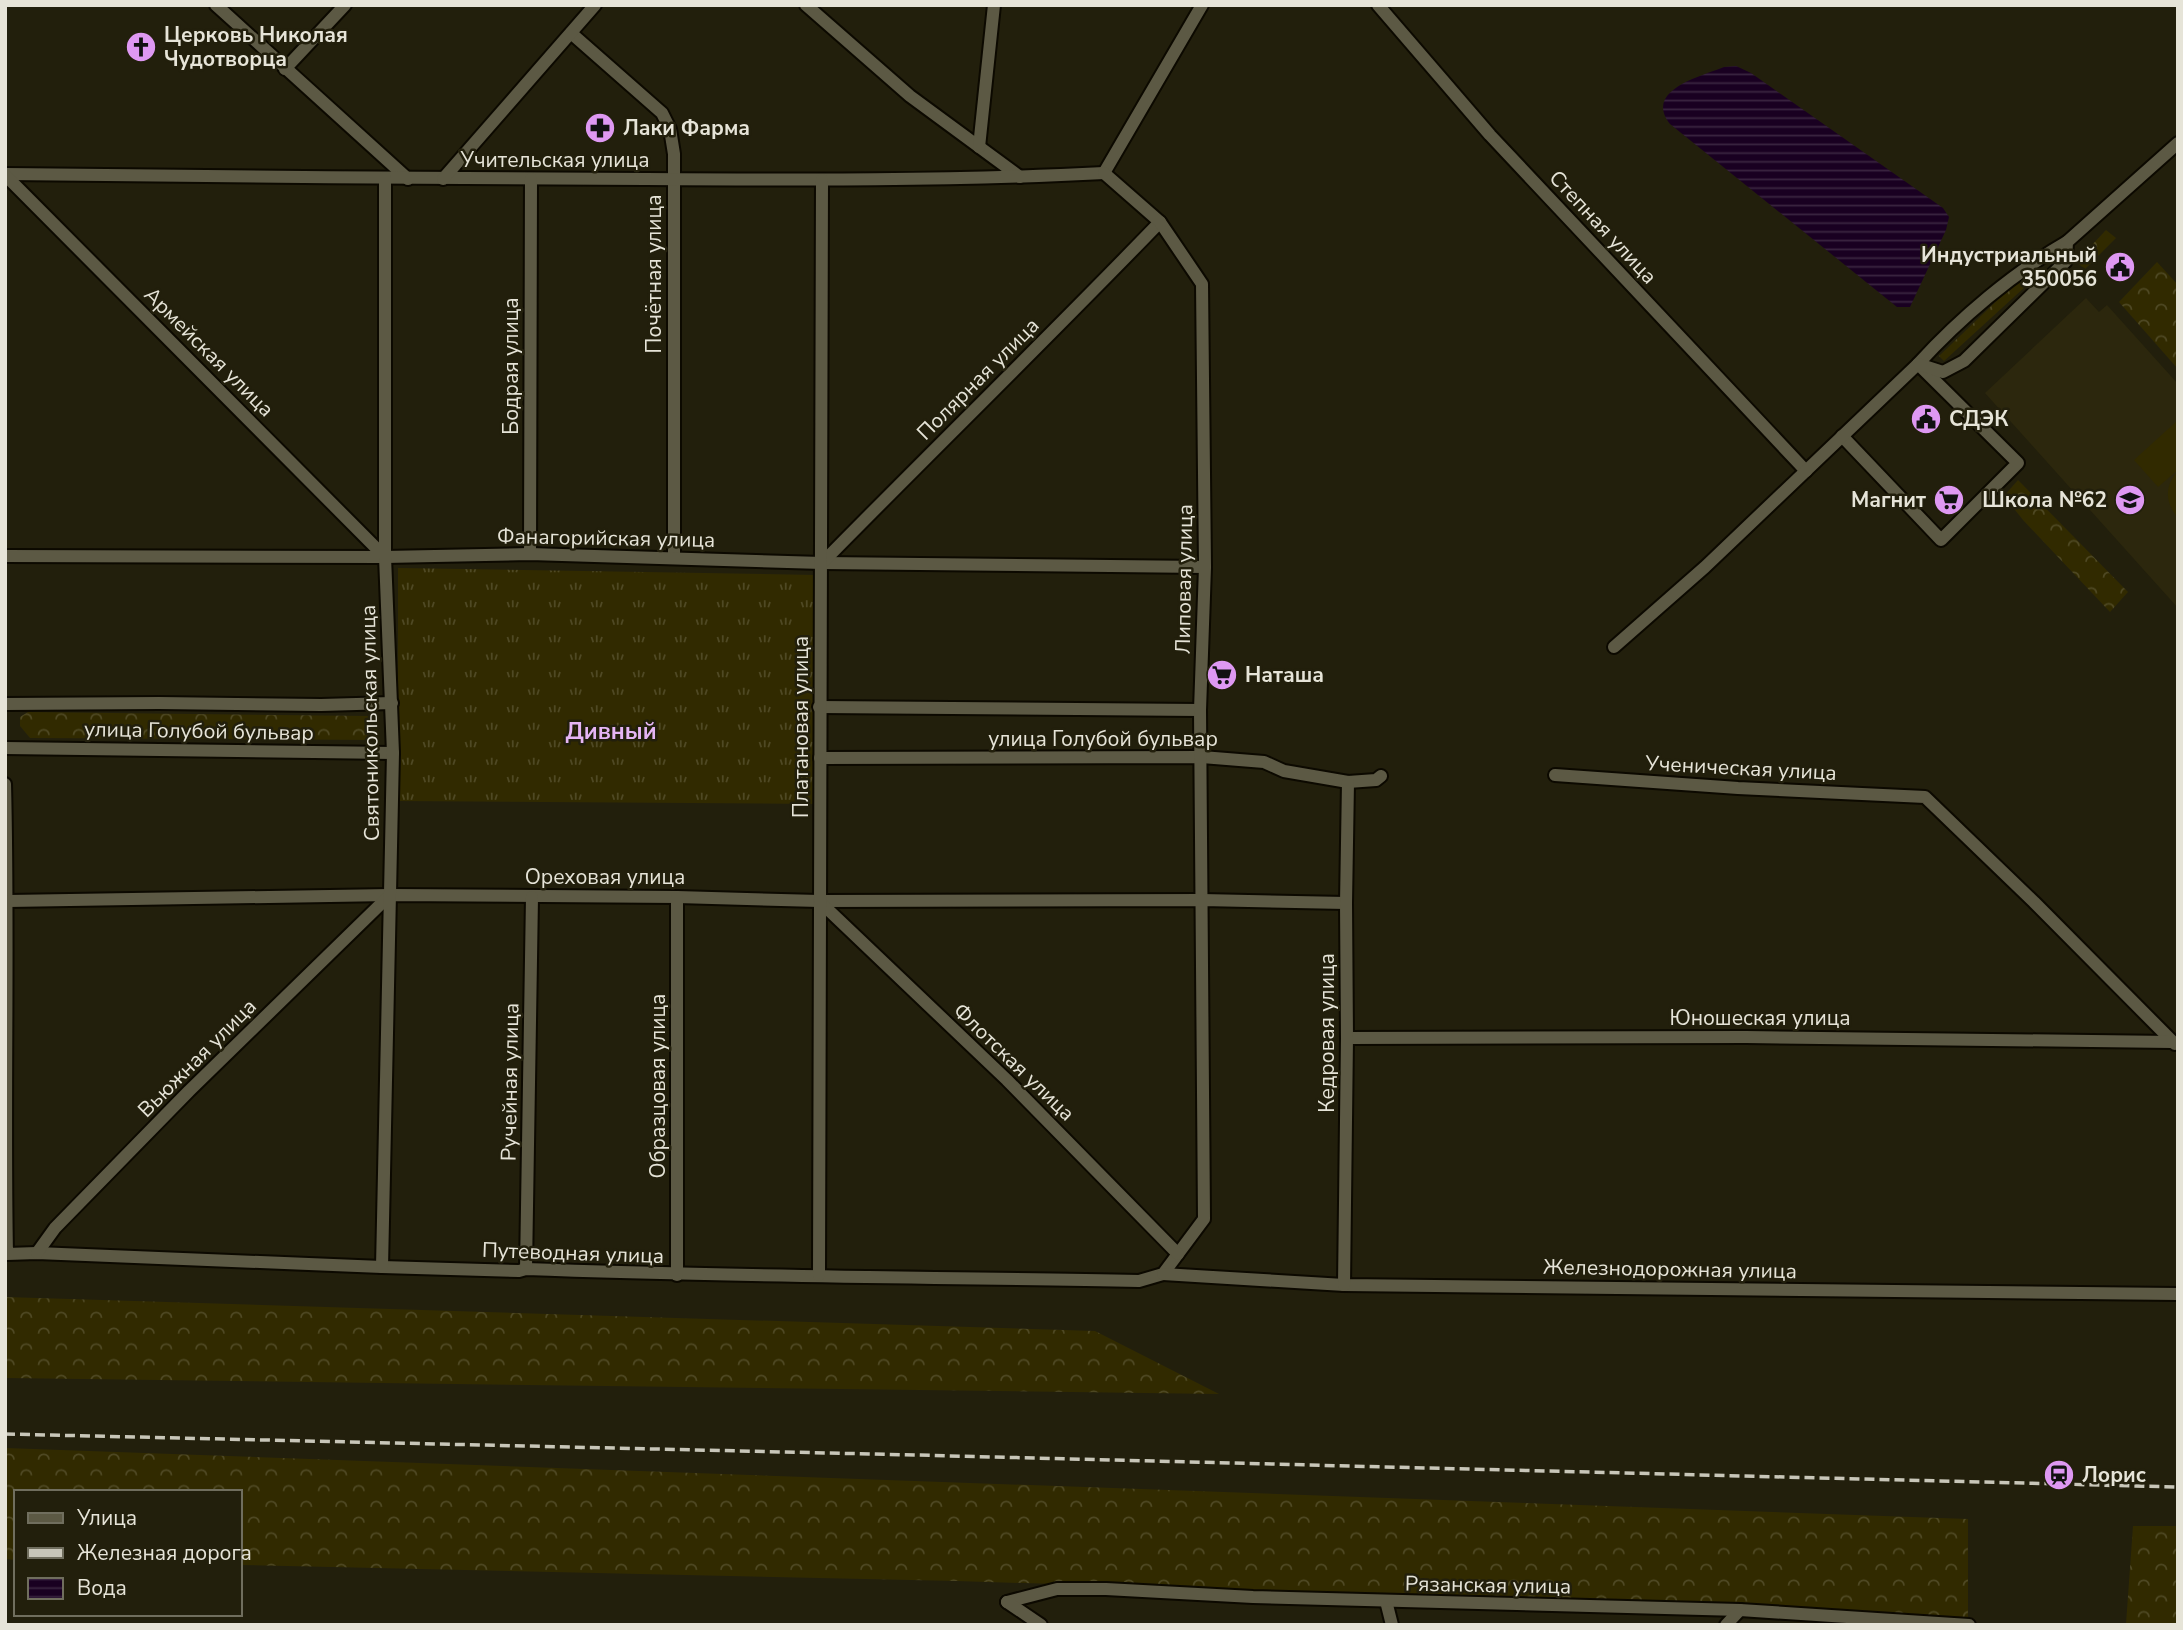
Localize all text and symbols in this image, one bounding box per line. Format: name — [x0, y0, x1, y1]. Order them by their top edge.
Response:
place label: Церковь Николая Чудотворца — [164, 21, 348, 73]
church icon: Церковь Николая Чудотворца — [124, 30, 158, 64]
pharmacy icon: Лаки Фарма — [583, 111, 617, 145]
place label: Лаки Фарма — [623, 114, 750, 142]
street label: Учительская улица — [460, 146, 649, 174]
street label: Степная улица — [1543, 164, 1663, 290]
street label: Почётная улица — [640, 195, 668, 354]
place label: Индустриальный 350056 — [1921, 241, 2097, 293]
public building icon: Индустриальный 350056 — [2103, 250, 2137, 284]
street label: Армейская улица — [138, 281, 280, 423]
street label: Бодрая улица — [497, 297, 525, 435]
street label: Полярная улица — [911, 312, 1045, 446]
public building icon: СДЭК — [1909, 402, 1943, 436]
place label: СДЭК — [1949, 405, 2009, 433]
supermarket icon: Магнит — [1932, 483, 1966, 517]
school or university icon: Школа №62 — [2113, 483, 2147, 517]
place label: Магнит — [1851, 486, 1926, 514]
place label: Школа №62 — [1982, 486, 2107, 514]
street label: Липовая улица — [1169, 504, 1199, 654]
street label: Фанагорийская улица — [497, 522, 715, 554]
street label: Святоникольская улица — [354, 605, 386, 841]
street label: Платановая улица — [787, 636, 815, 818]
supermarket icon: Наташа — [1205, 658, 1239, 692]
place label: Наташа — [1245, 661, 1324, 689]
street label: улица Голубой бульвар — [84, 715, 314, 747]
district label: Дивный — [565, 716, 657, 747]
street label: улица Голубой бульвар — [988, 725, 1218, 753]
street label: Ученическая улица — [1644, 749, 1837, 787]
street label: Ореховая улица — [525, 863, 685, 891]
street label: Кедровая улица — [1313, 953, 1341, 1113]
street label: Вьюжная улица — [132, 993, 262, 1123]
street label: Образцовая улица — [644, 994, 672, 1178]
street label: Флотская улица — [947, 997, 1081, 1127]
street label: Ручейная улица — [495, 1003, 525, 1161]
street label: Юношеская улица — [1669, 1004, 1851, 1032]
street label: Путеводная улица — [481, 1236, 665, 1270]
street label: Железнодорожная улица — [1543, 1253, 1797, 1285]
station icon: Лорис — [2042, 1458, 2076, 1492]
place label: Лорис — [2082, 1461, 2146, 1489]
legend — [14, 1490, 242, 1616]
text: Улица — [76, 1504, 137, 1532]
text: Железная дорога — [77, 1539, 252, 1567]
street label: Рязанская улица — [1405, 1570, 1571, 1600]
text: Вода — [77, 1574, 127, 1602]

